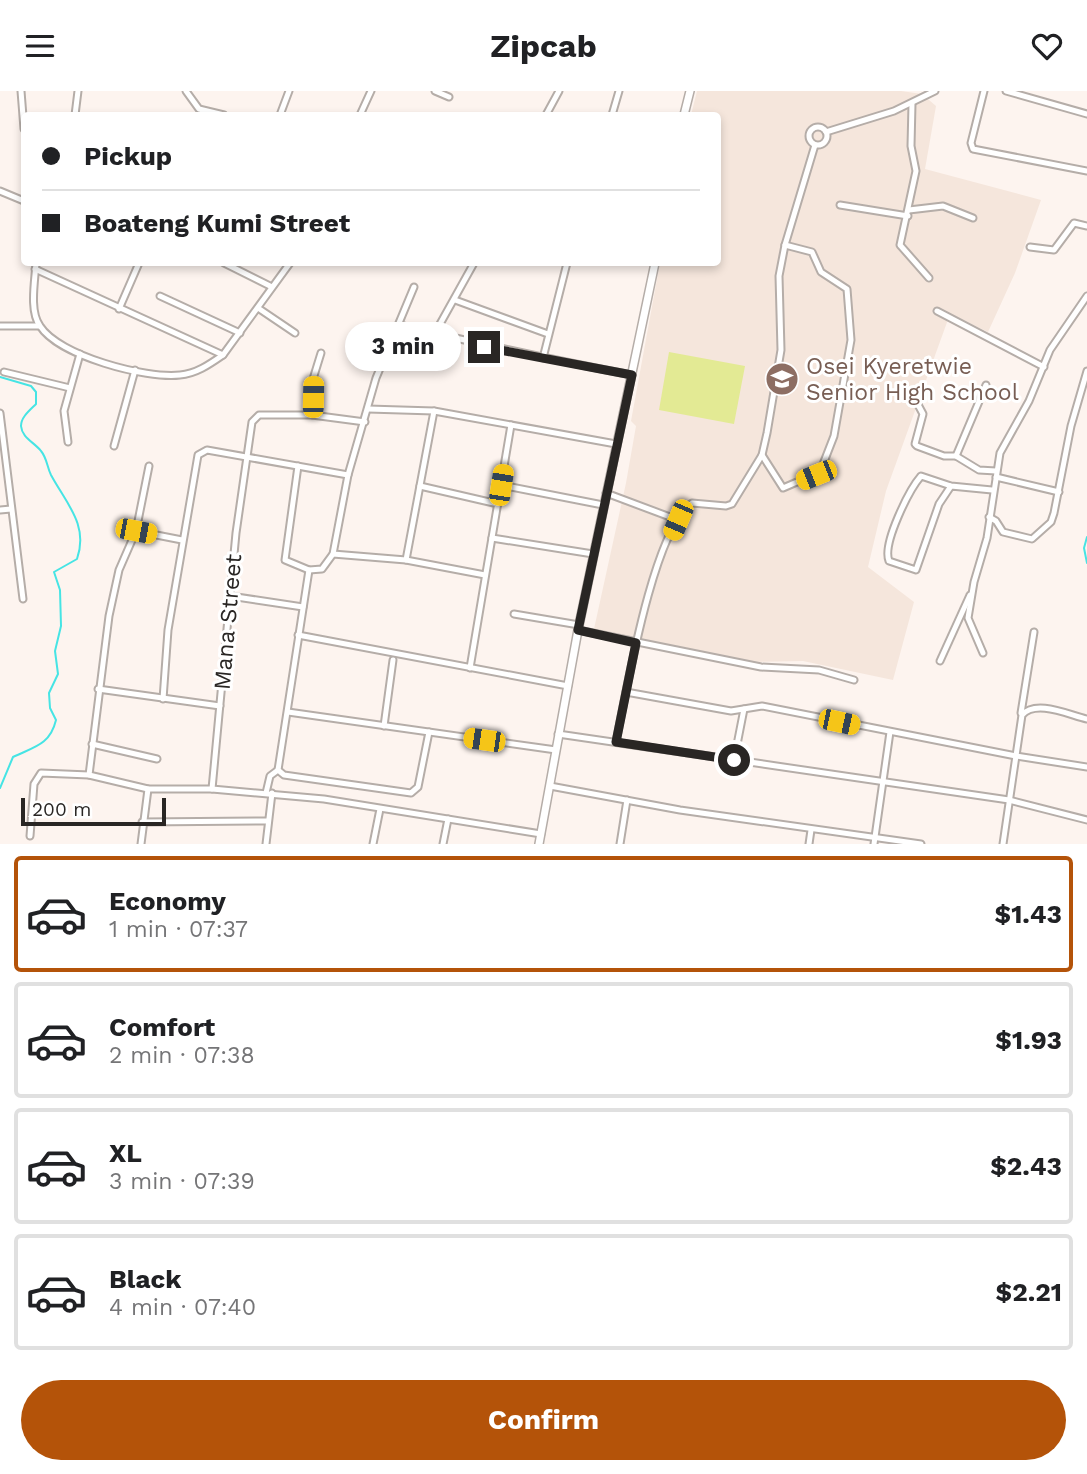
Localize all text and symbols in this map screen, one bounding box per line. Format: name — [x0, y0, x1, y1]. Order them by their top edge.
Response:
icon: menu — [21, 27, 59, 65]
text: Zipcab — [490, 27, 597, 65]
icon: heart — [1028, 27, 1066, 65]
text: Pickup — [84, 141, 172, 171]
text: Boateng Kumi Street — [84, 208, 350, 238]
callout: 3 min — [344, 323, 460, 371]
route end — [468, 331, 500, 363]
text: 3 min — [372, 333, 434, 360]
place label: Osei Kyeretwie Senior High School — [806, 353, 1019, 406]
school or university icon: Osei Kyeretwie Senior High School — [763, 360, 801, 398]
car — [303, 376, 324, 418]
car — [793, 457, 840, 493]
car — [488, 463, 515, 507]
car — [661, 497, 696, 543]
car — [114, 517, 159, 545]
street label: Mana Street — [209, 553, 247, 691]
car — [817, 707, 862, 737]
car — [462, 727, 507, 753]
route start — [718, 744, 750, 776]
scale bar — [21, 795, 166, 827]
text: 200 m — [32, 798, 91, 821]
icon: car — [25, 883, 88, 946]
text: Economy — [109, 886, 226, 916]
text: $1.43 — [994, 899, 1062, 929]
text: 1 min · 07:37 — [109, 916, 248, 943]
icon: car — [25, 1009, 88, 1072]
text: Comfort — [109, 1012, 215, 1042]
text: $1.93 — [995, 1025, 1062, 1055]
text: 2 min · 07:38 — [109, 1042, 255, 1069]
icon: car — [25, 1135, 88, 1198]
text: XL — [109, 1138, 142, 1168]
text: $2.43 — [990, 1151, 1062, 1181]
text: 3 min · 07:39 — [109, 1168, 255, 1195]
icon: car — [25, 1261, 88, 1324]
text: Black — [109, 1264, 181, 1294]
text: $2.21 — [996, 1277, 1062, 1307]
text: 4 min · 07:40 — [109, 1294, 256, 1321]
button: Confirm — [21, 1380, 1066, 1460]

